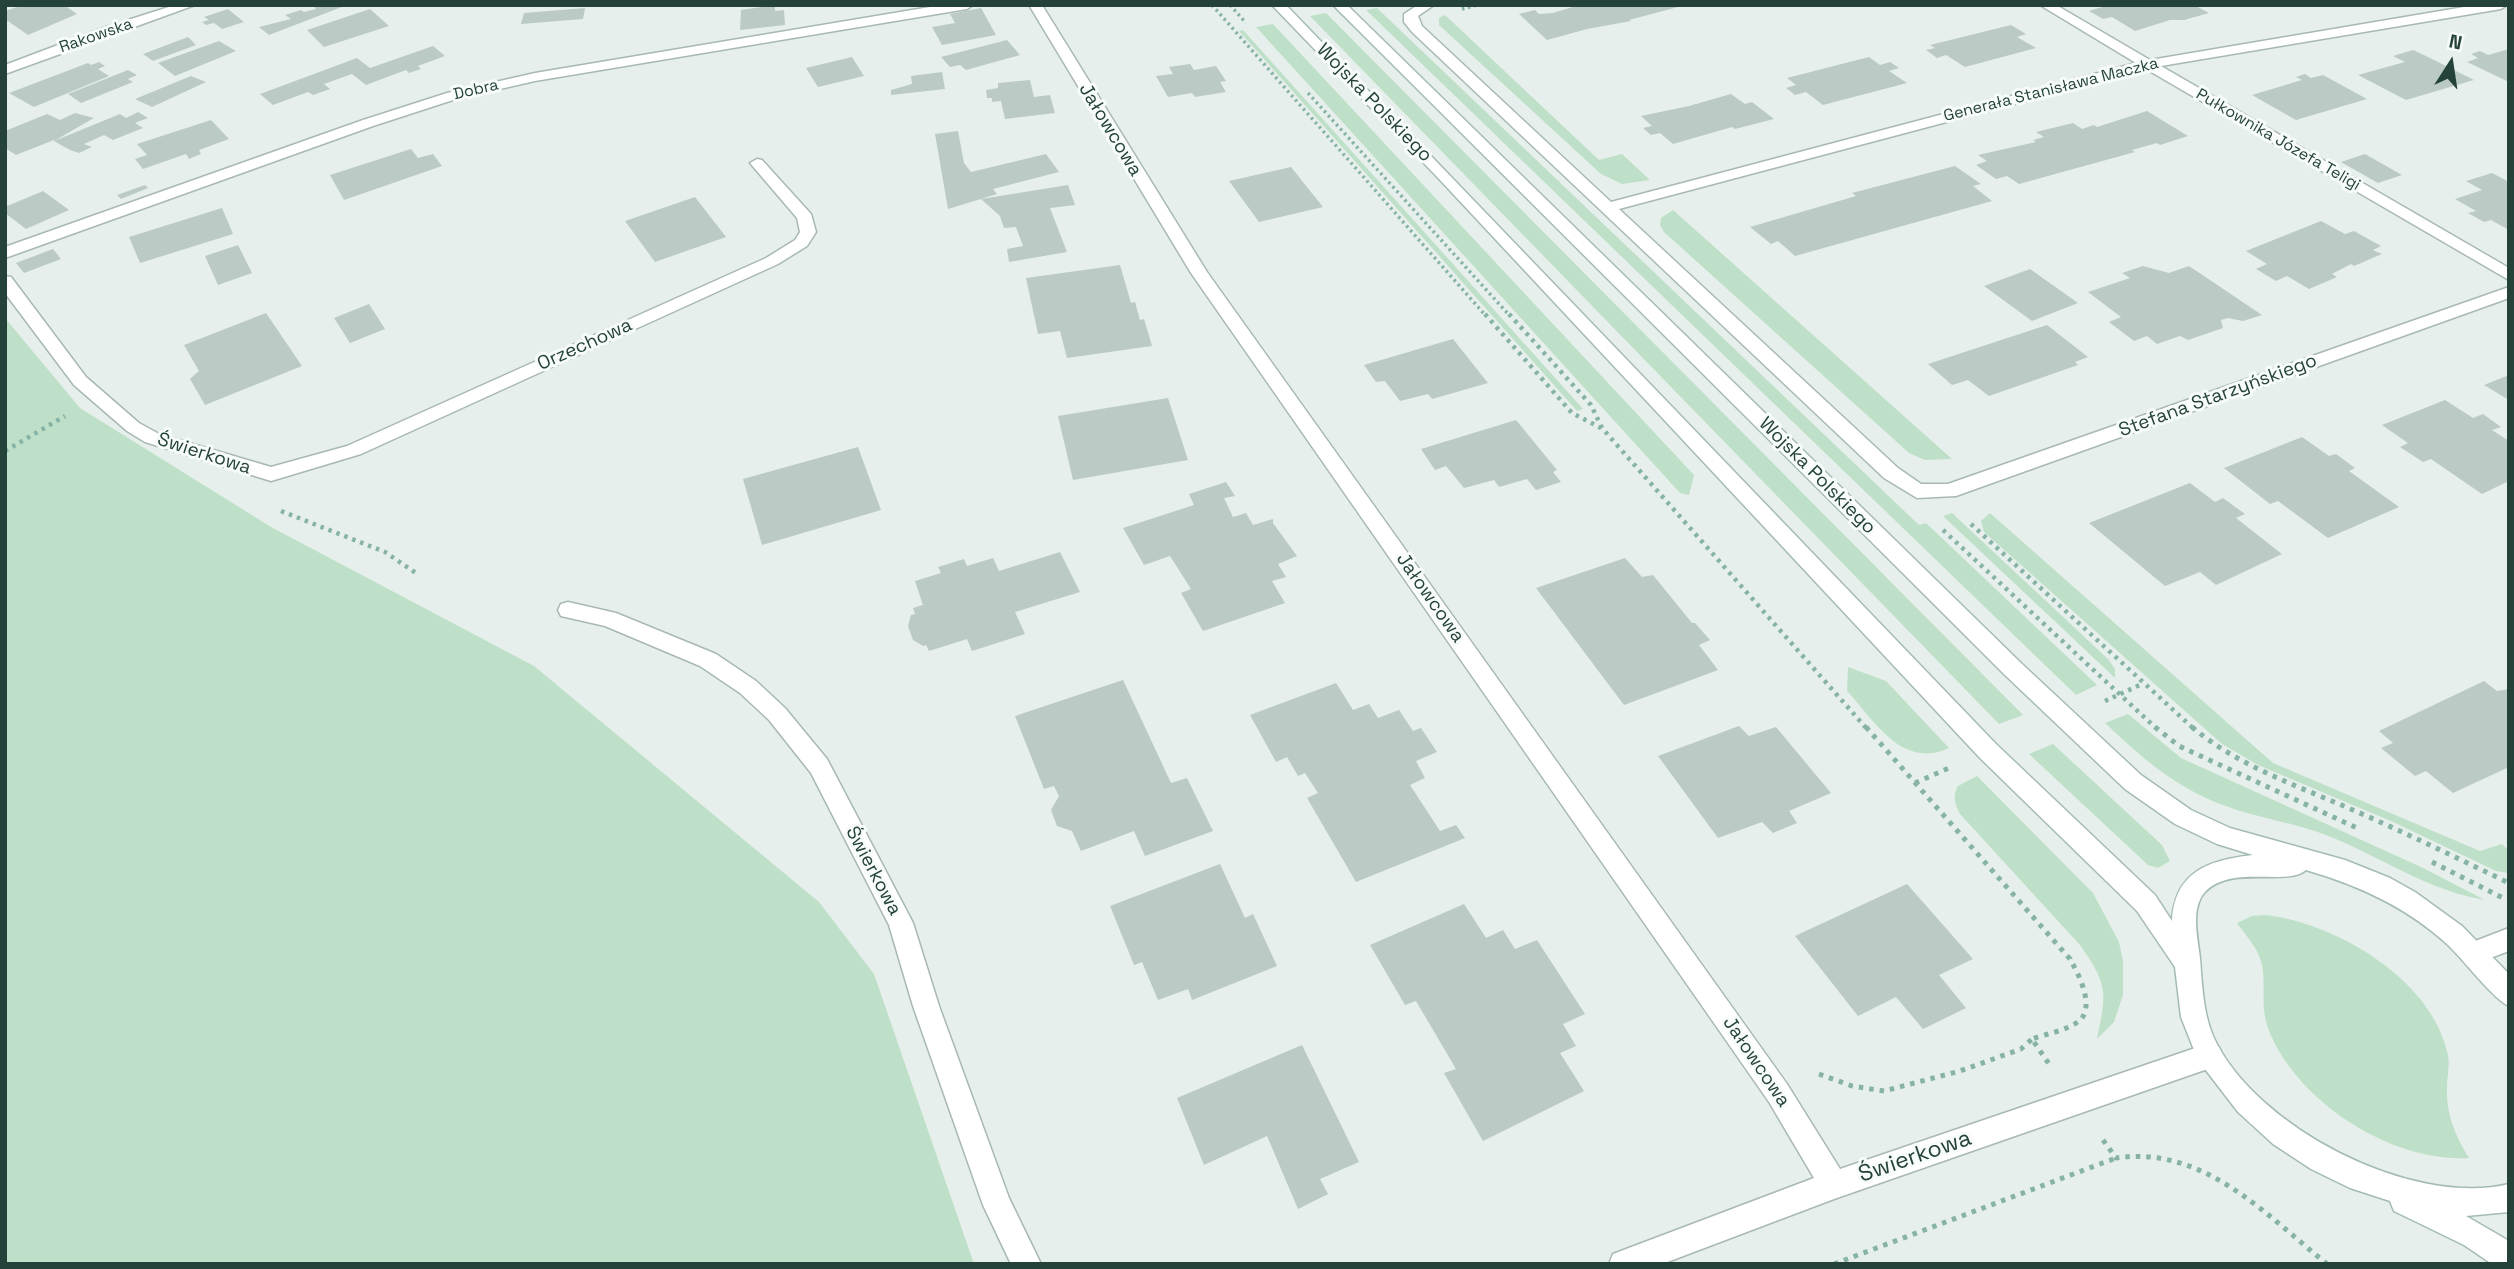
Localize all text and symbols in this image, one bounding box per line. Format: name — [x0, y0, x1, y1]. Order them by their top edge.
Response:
street label: Rakowska — [57, 15, 135, 57]
north arrow — [2416, 28, 2486, 98]
text: N — [2447, 28, 2464, 56]
street label: Wojska Polskiego — [1312, 39, 1436, 167]
street label: Generała Stanisława Maczka — [1942, 54, 2160, 126]
street label: Dobra — [452, 75, 500, 105]
street label: Jałowcowa — [1073, 80, 1147, 180]
street label: Pułkownika Józefa Teligi — [2192, 85, 2364, 195]
street label: Orzechowa — [534, 314, 636, 376]
street label: Stefana Starzyńskiego — [2116, 350, 2320, 442]
street label: Wojska Polskiego — [1754, 413, 1880, 539]
street label: Świerkowa — [154, 428, 254, 480]
street label: Jałowcowa — [1391, 549, 1469, 647]
street label: Świerkowa — [840, 823, 906, 919]
street label: Jałowcowa — [1717, 1012, 1795, 1112]
street label: Świerkowa — [1855, 1125, 1975, 1189]

